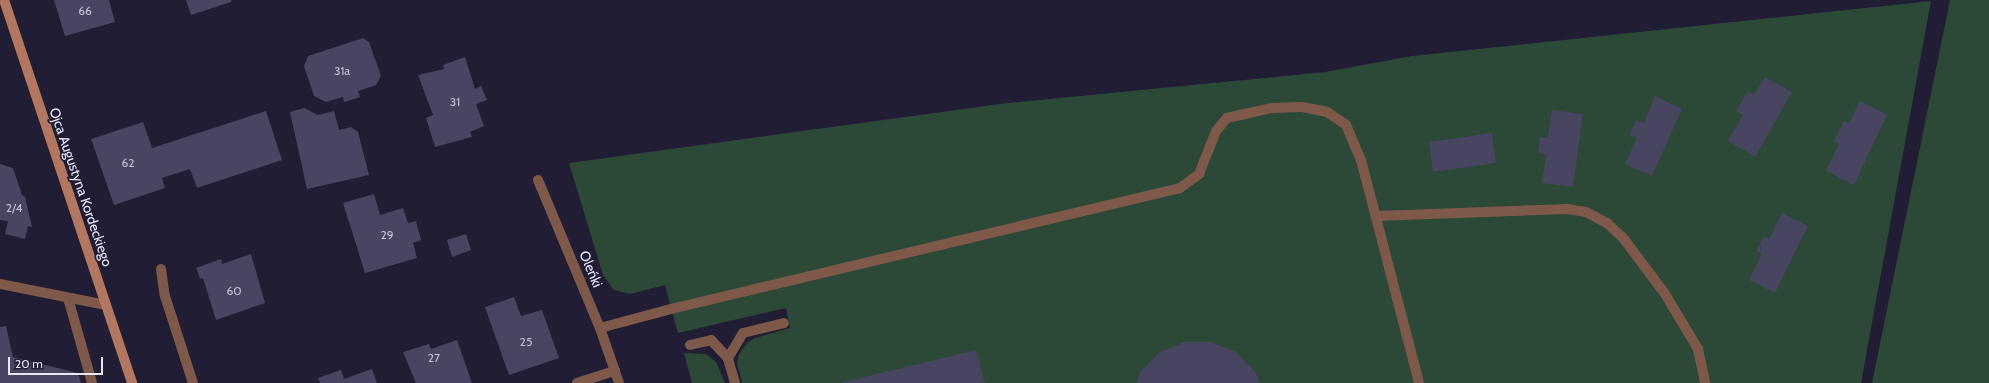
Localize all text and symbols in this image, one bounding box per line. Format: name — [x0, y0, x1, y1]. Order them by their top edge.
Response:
house number: 66 — [78, 4, 92, 18]
house number: 31a — [334, 64, 350, 78]
house number: 31 — [450, 95, 460, 109]
street label: Ojca Augustyna Kordeckiego — [46, 105, 116, 269]
house number: 62 — [121, 156, 135, 170]
house number: 2/4 — [6, 201, 22, 215]
house number: 29 — [380, 228, 394, 242]
street label: Oleńki — [576, 248, 606, 290]
house number: 60 — [226, 284, 242, 298]
house number: 25 — [520, 335, 532, 349]
scale bar — [10, 349, 105, 375]
house number: 27 — [428, 351, 440, 365]
text: 20 m — [15, 356, 43, 371]

